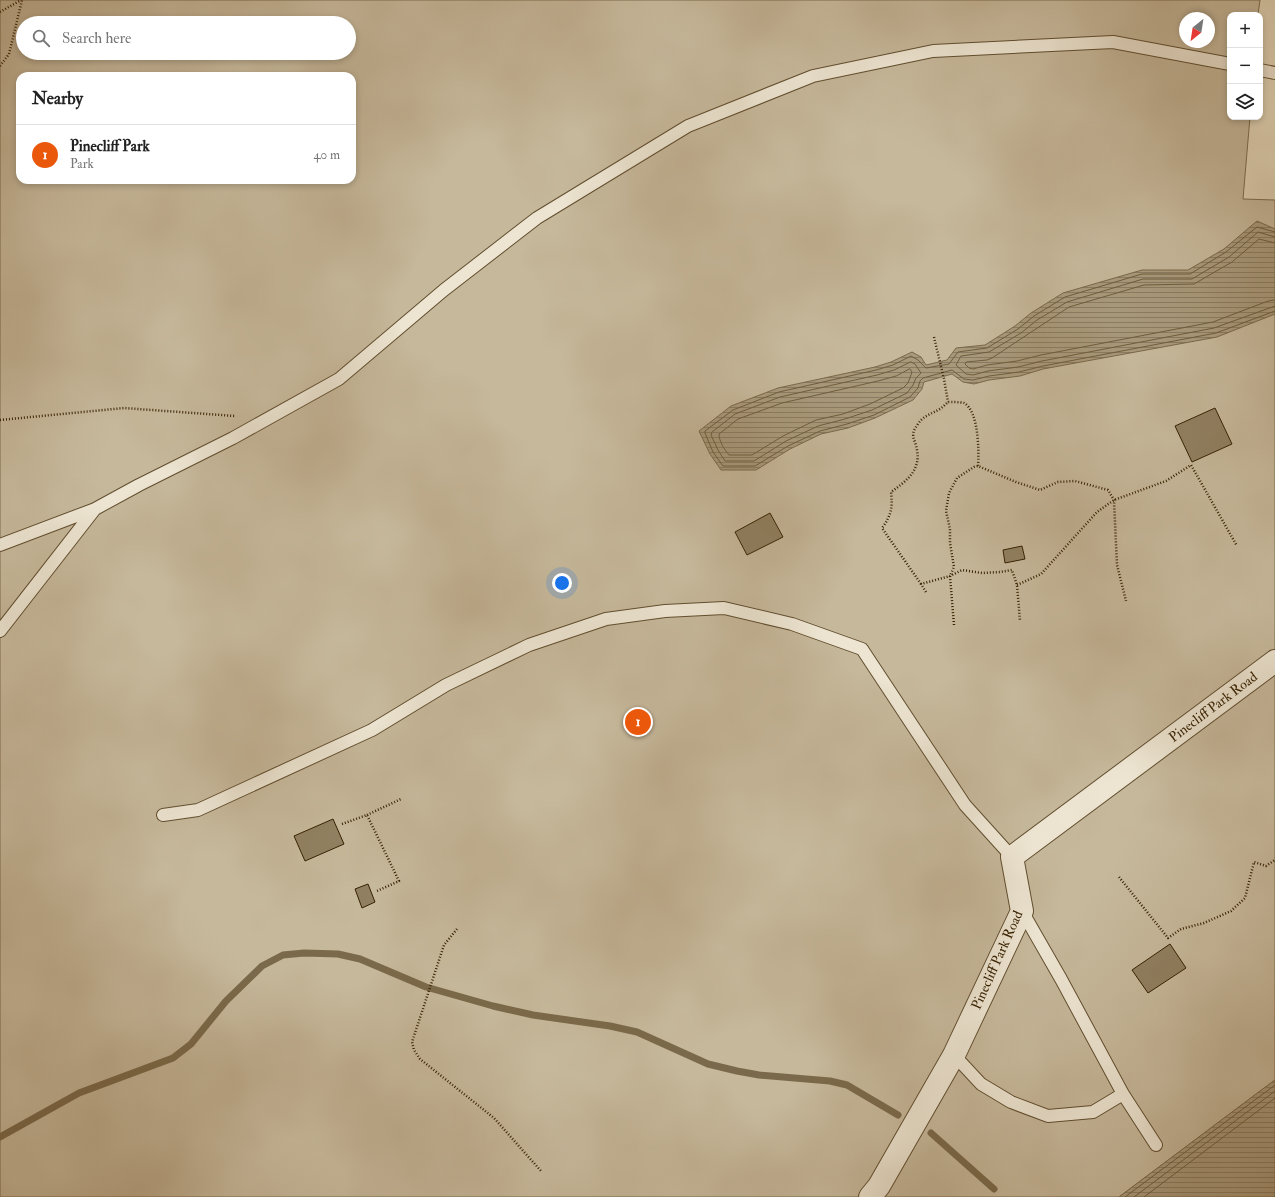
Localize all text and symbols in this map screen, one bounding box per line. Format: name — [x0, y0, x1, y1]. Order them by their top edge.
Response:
north arrow — [1179, 12, 1215, 48]
map controls — [1227, 12, 1263, 120]
button: + — [1227, 12, 1263, 48]
search box — [16, 16, 356, 60]
icon: search — [30, 27, 52, 49]
text: Search here — [62, 29, 131, 48]
button: − — [1227, 48, 1263, 84]
button: layers — [1227, 84, 1263, 120]
text: Nearby — [32, 88, 83, 109]
text: Pinecliff Park — [70, 137, 150, 156]
text: 1 — [43, 147, 47, 163]
text: 40 m — [314, 147, 340, 163]
text: Park — [70, 156, 94, 172]
your location — [552, 573, 572, 593]
street label: Pinecliff Park Road — [1165, 668, 1261, 746]
pin: 1 — [625, 707, 651, 737]
street label: Pinecliff Park Road — [968, 908, 1026, 1012]

